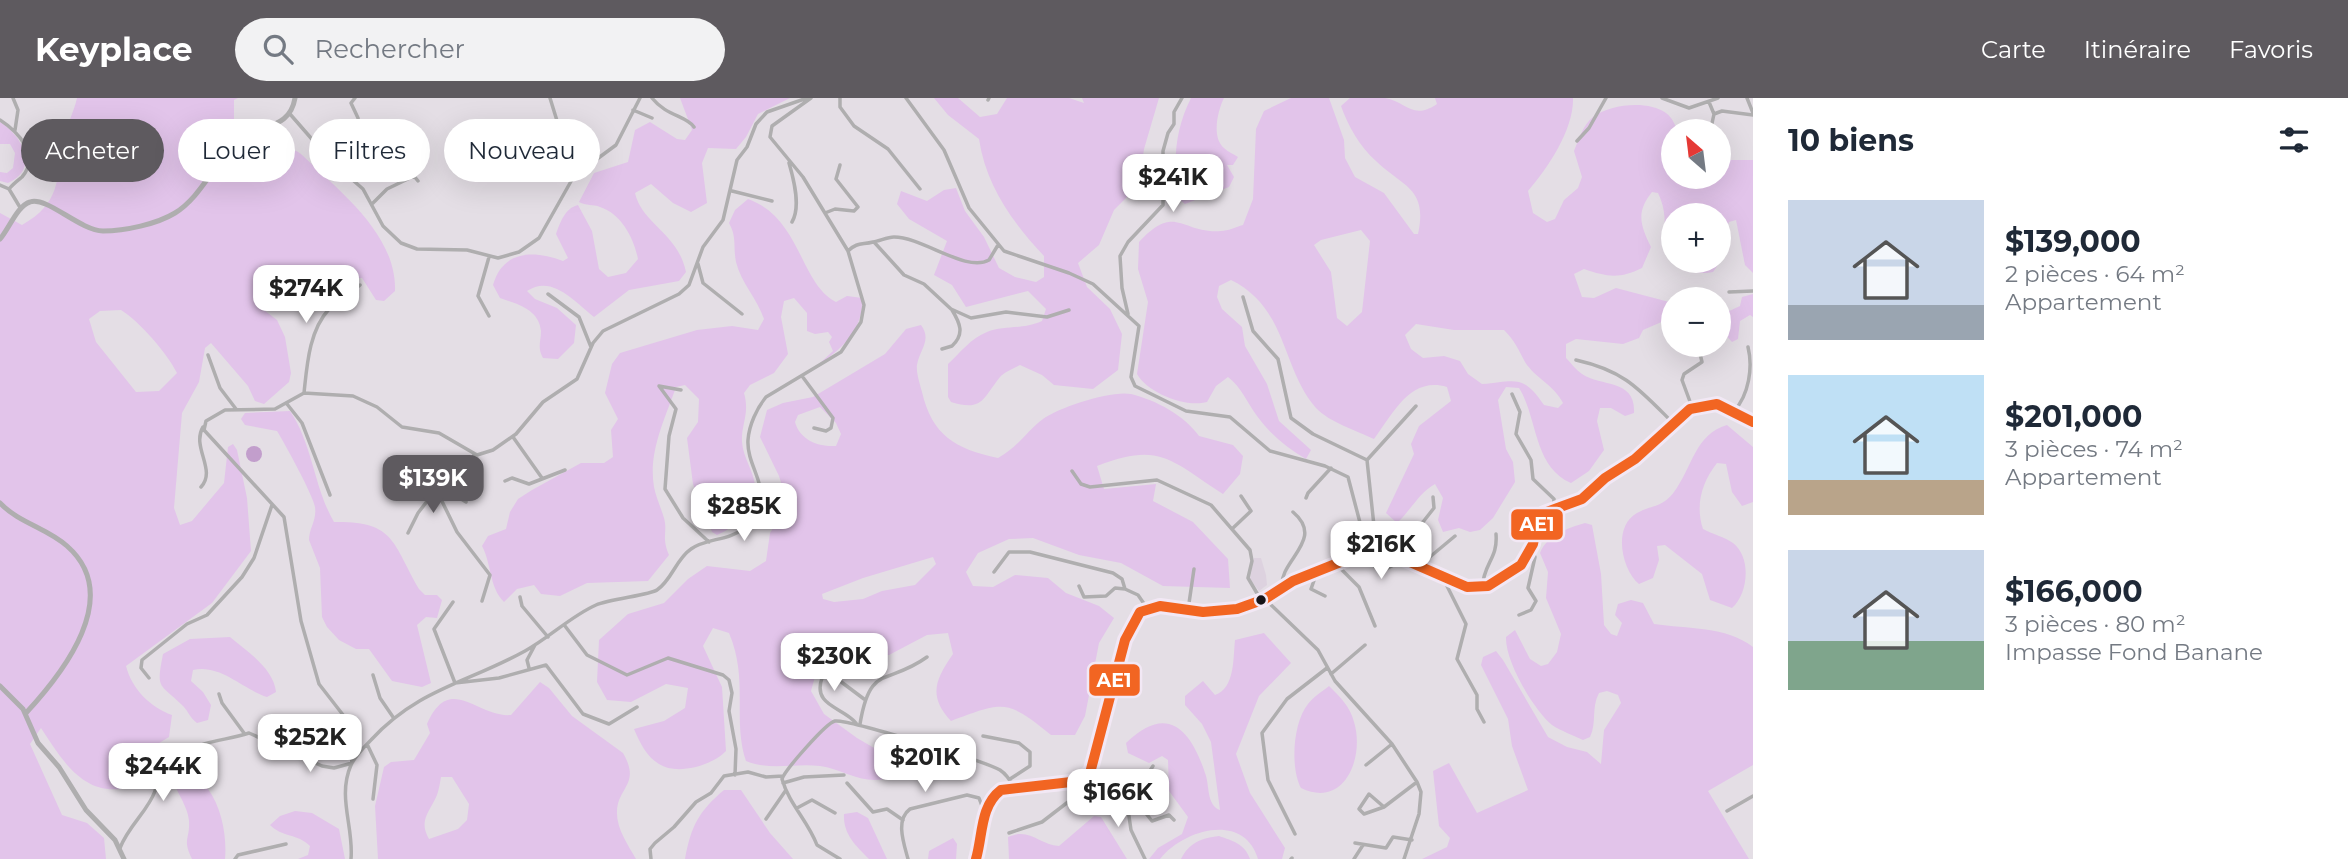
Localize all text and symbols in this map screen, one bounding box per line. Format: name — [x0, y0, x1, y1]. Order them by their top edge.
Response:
search box — [235, 18, 725, 81]
text: Keyplace — [35, 29, 193, 69]
icon: search — [259, 30, 297, 68]
text: Rechercher — [315, 33, 465, 65]
text: Carte — [1981, 35, 2046, 64]
text: Itinéraire — [2084, 35, 2191, 64]
text: Favoris — [2229, 35, 2313, 64]
chip: Acheter — [21, 119, 164, 182]
chip: Louer — [178, 119, 295, 182]
chip: Filtres — [309, 119, 430, 182]
chip: Nouveau — [444, 119, 600, 182]
north arrow — [1661, 119, 1731, 189]
map controls — [1661, 119, 1731, 357]
icon: filters — [2275, 121, 2313, 159]
text: 10 biens — [1788, 122, 1914, 159]
pin: $241K — [1124, 155, 1222, 214]
text: $241K — [1138, 163, 1208, 191]
button: + — [1661, 203, 1731, 273]
text: $139,000 — [2005, 223, 2141, 260]
icon: home — [1844, 228, 1928, 312]
text: 2 pièces · 64 m² — [2005, 260, 2185, 288]
pin: $274K — [257, 266, 355, 325]
text: $274K — [269, 274, 343, 302]
button: − — [1661, 287, 1731, 357]
text: Appartement — [2005, 288, 2162, 316]
text: $201,000 — [2005, 398, 2142, 435]
icon: home — [1844, 403, 1928, 487]
text: 3 pièces · 74 m² — [2005, 435, 2183, 463]
pin: $139K — [384, 456, 482, 515]
text: Appartement — [2005, 463, 2162, 491]
text: $139K — [399, 464, 467, 492]
pin: $285K — [695, 484, 793, 543]
text: $285K — [707, 492, 781, 520]
line badge: AE1 — [1510, 508, 1564, 541]
text: AE1 — [1519, 513, 1554, 536]
pin: $216K — [1332, 522, 1430, 581]
text: $216K — [1347, 530, 1415, 558]
text: $166,000 — [2005, 573, 2143, 610]
icon: home — [1844, 578, 1928, 662]
unlabelled marker — [1254, 593, 1268, 607]
text: 3 pièces · 80 m² — [2005, 610, 2186, 638]
pin: $230K — [785, 634, 883, 693]
text: Impasse Fond Banane — [2005, 638, 2263, 666]
text: $230K — [797, 642, 871, 670]
line badge: AE1 — [1088, 663, 1141, 697]
text: AE1 — [1096, 669, 1131, 692]
pin: $252K — [261, 714, 359, 774]
text: $252K — [274, 723, 346, 751]
pin: $201K — [876, 734, 974, 794]
text: $201K — [890, 743, 960, 771]
pin: $244K — [114, 744, 212, 803]
text: $244K — [125, 752, 201, 780]
pin: $166K — [1069, 770, 1167, 829]
text: $166K — [1083, 778, 1153, 806]

